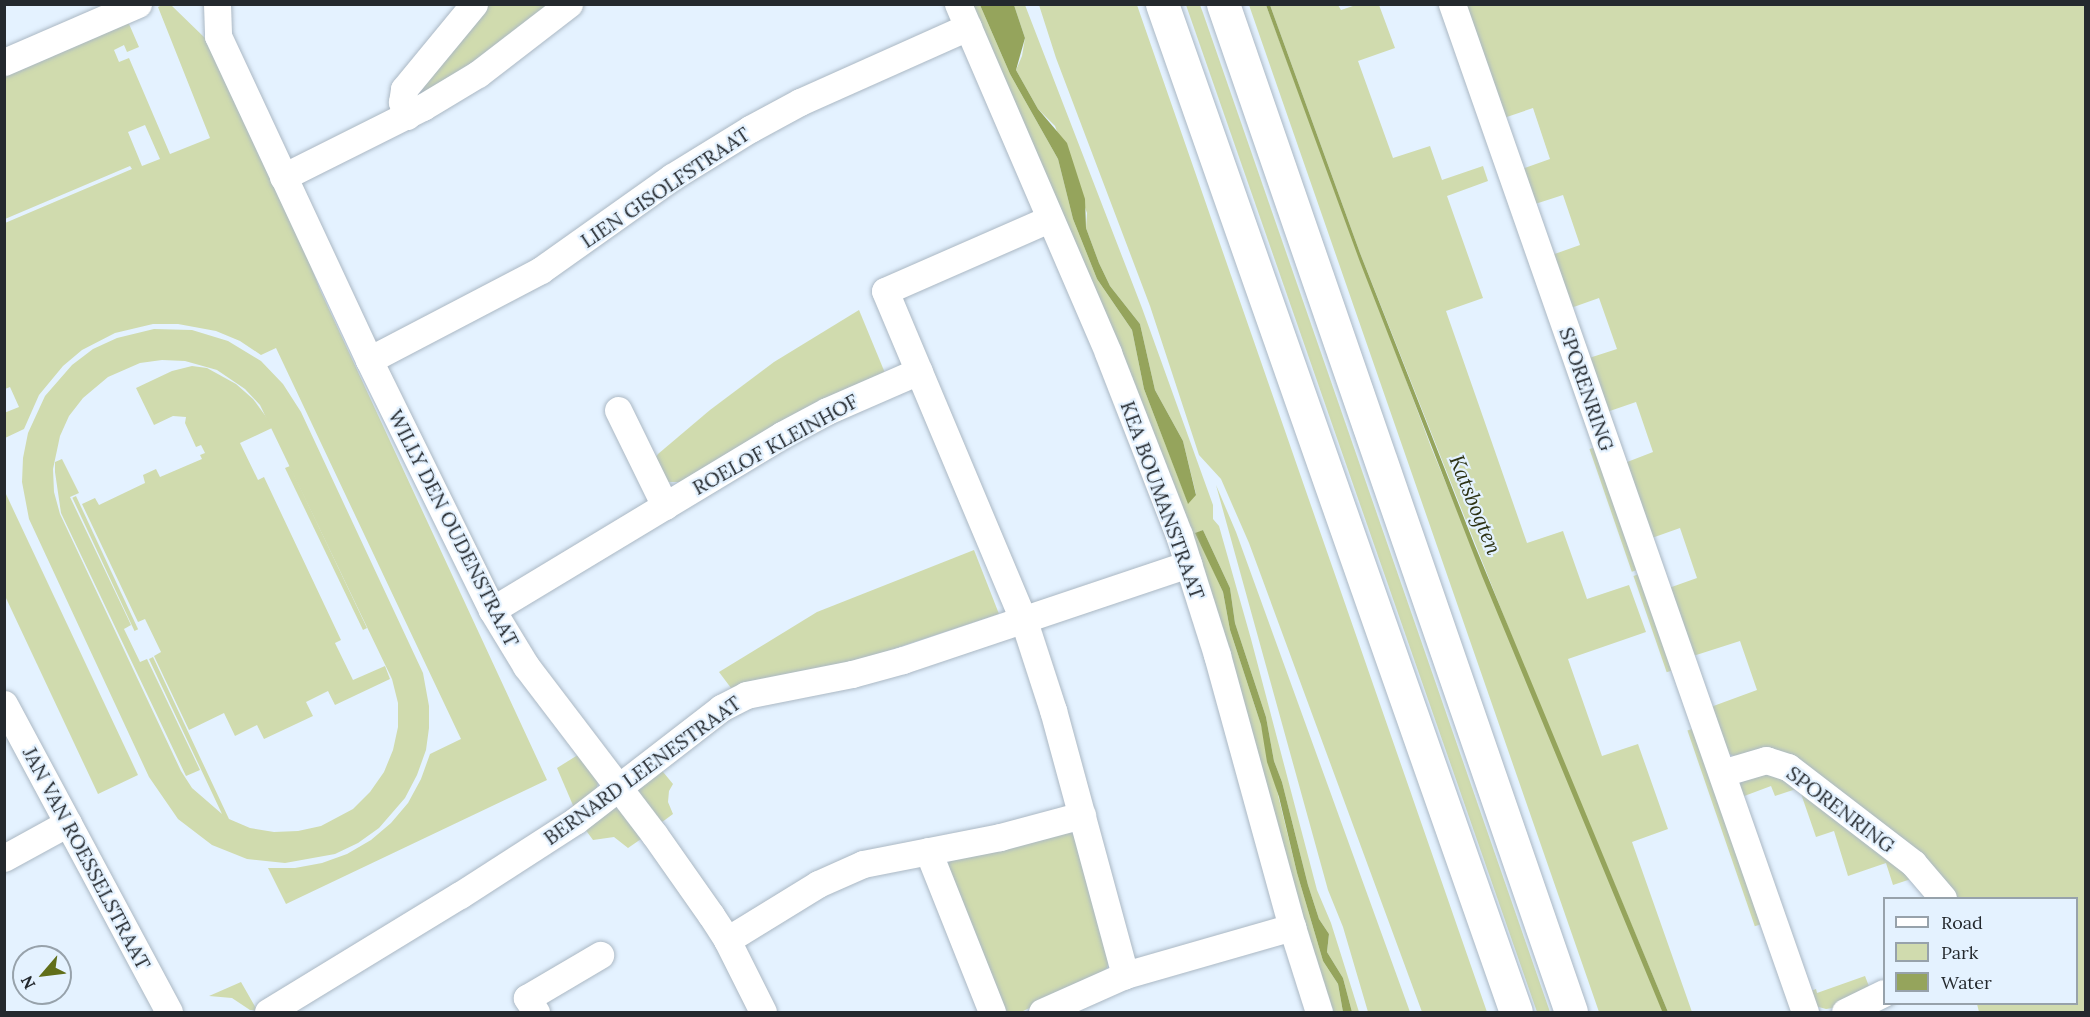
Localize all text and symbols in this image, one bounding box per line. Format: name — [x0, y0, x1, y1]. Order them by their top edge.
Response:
street label: LIEN GISOLFSTRAAT — [576, 122, 754, 252]
street label: SPORENRING — [1555, 324, 1619, 454]
street label: ROELOF KLEINHOF — [688, 389, 862, 499]
street label: KEA BOUMANSTRAAT — [1116, 398, 1210, 602]
street label: WILLY DEN OUDENSTRAAT — [384, 405, 524, 651]
water label: Katsbogten — [1444, 452, 1506, 558]
street label: BERNARD LEENESTRAAT — [539, 690, 745, 850]
street label: JAN VAN ROESSELSTRAAT — [18, 743, 156, 973]
street label: SPORENRING — [1782, 761, 1900, 857]
legend — [1883, 897, 2078, 1005]
text: Road — [1941, 911, 1983, 934]
text: Park — [1941, 941, 1978, 964]
north arrow — [12, 945, 72, 1005]
text: Water — [1941, 971, 1992, 994]
text: N — [16, 972, 40, 993]

